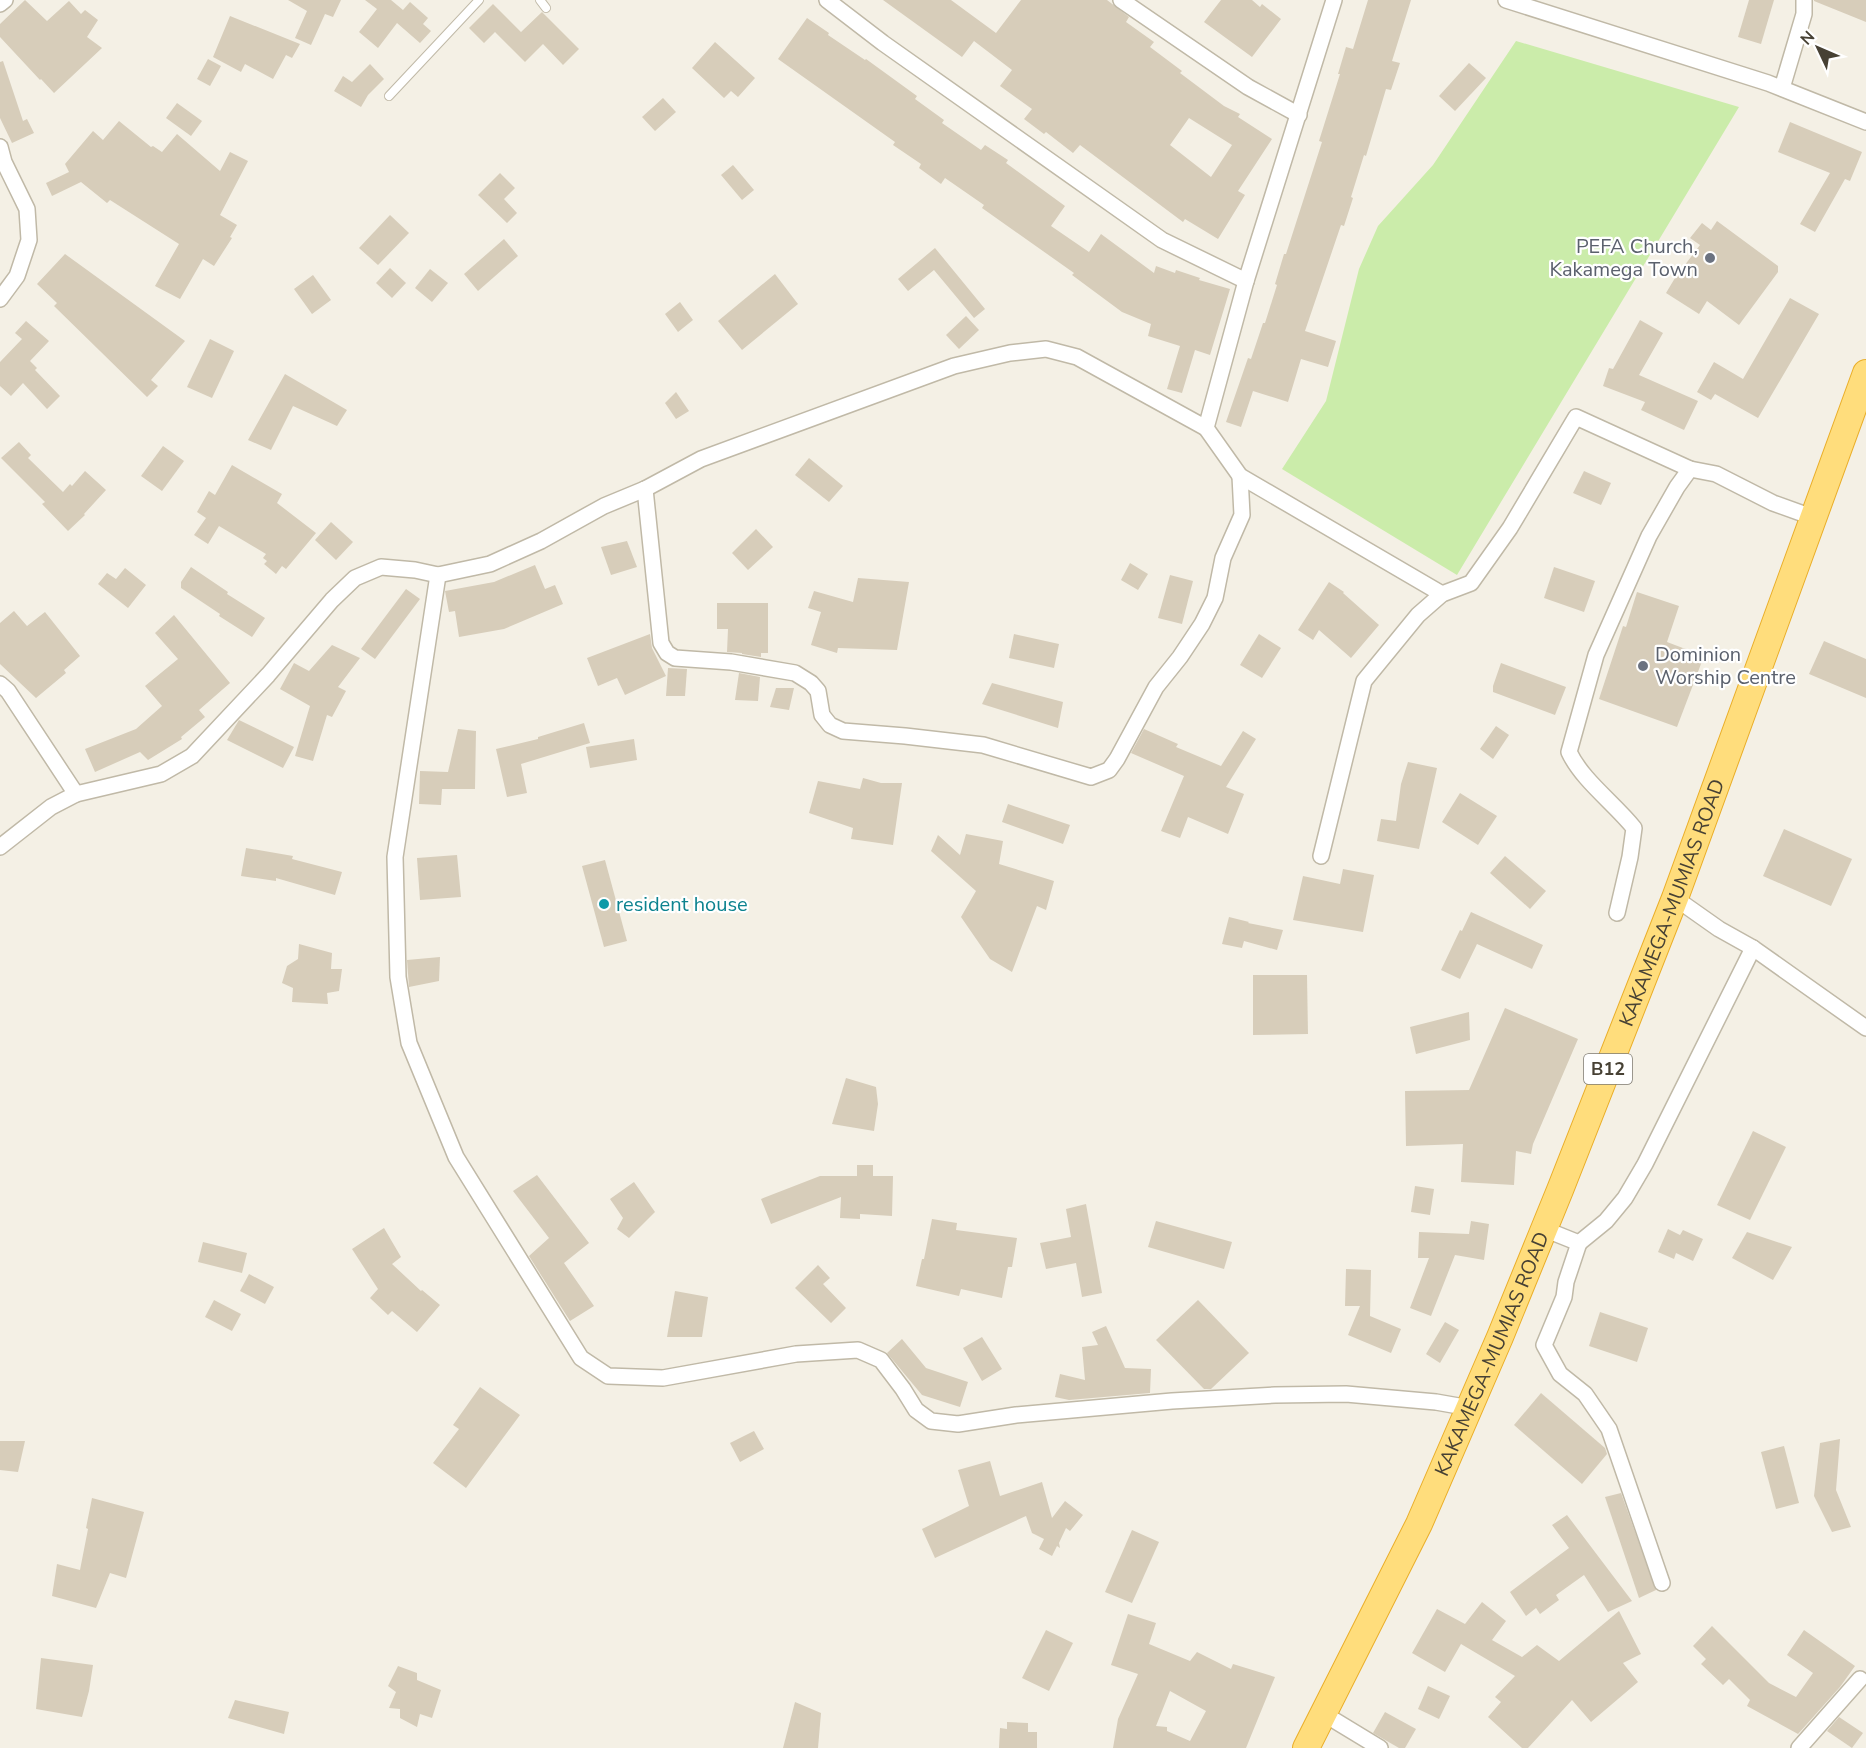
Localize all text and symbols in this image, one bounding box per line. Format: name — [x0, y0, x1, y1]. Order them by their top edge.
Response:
north arrow — [1788, 18, 1848, 78]
text: N — [1796, 26, 1820, 50]
place label: PEFA Church, Kakamega Town — [1550, 233, 1698, 283]
marker: PEFA Church, Kakamega Town — [1703, 251, 1717, 265]
place label: Dominion Worship Centre — [1655, 641, 1796, 691]
marker: Dominion Worship Centre — [1636, 659, 1650, 673]
street label: KAKAMEGA-MUMIAS ROAD — [1612, 775, 1731, 1030]
place label: resident house — [616, 891, 748, 918]
marker: resident house — [597, 897, 611, 911]
road number: B12 — [1584, 1054, 1632, 1084]
street label: KAKAMEGA-MUMIAS ROAD — [1428, 1228, 1555, 1480]

